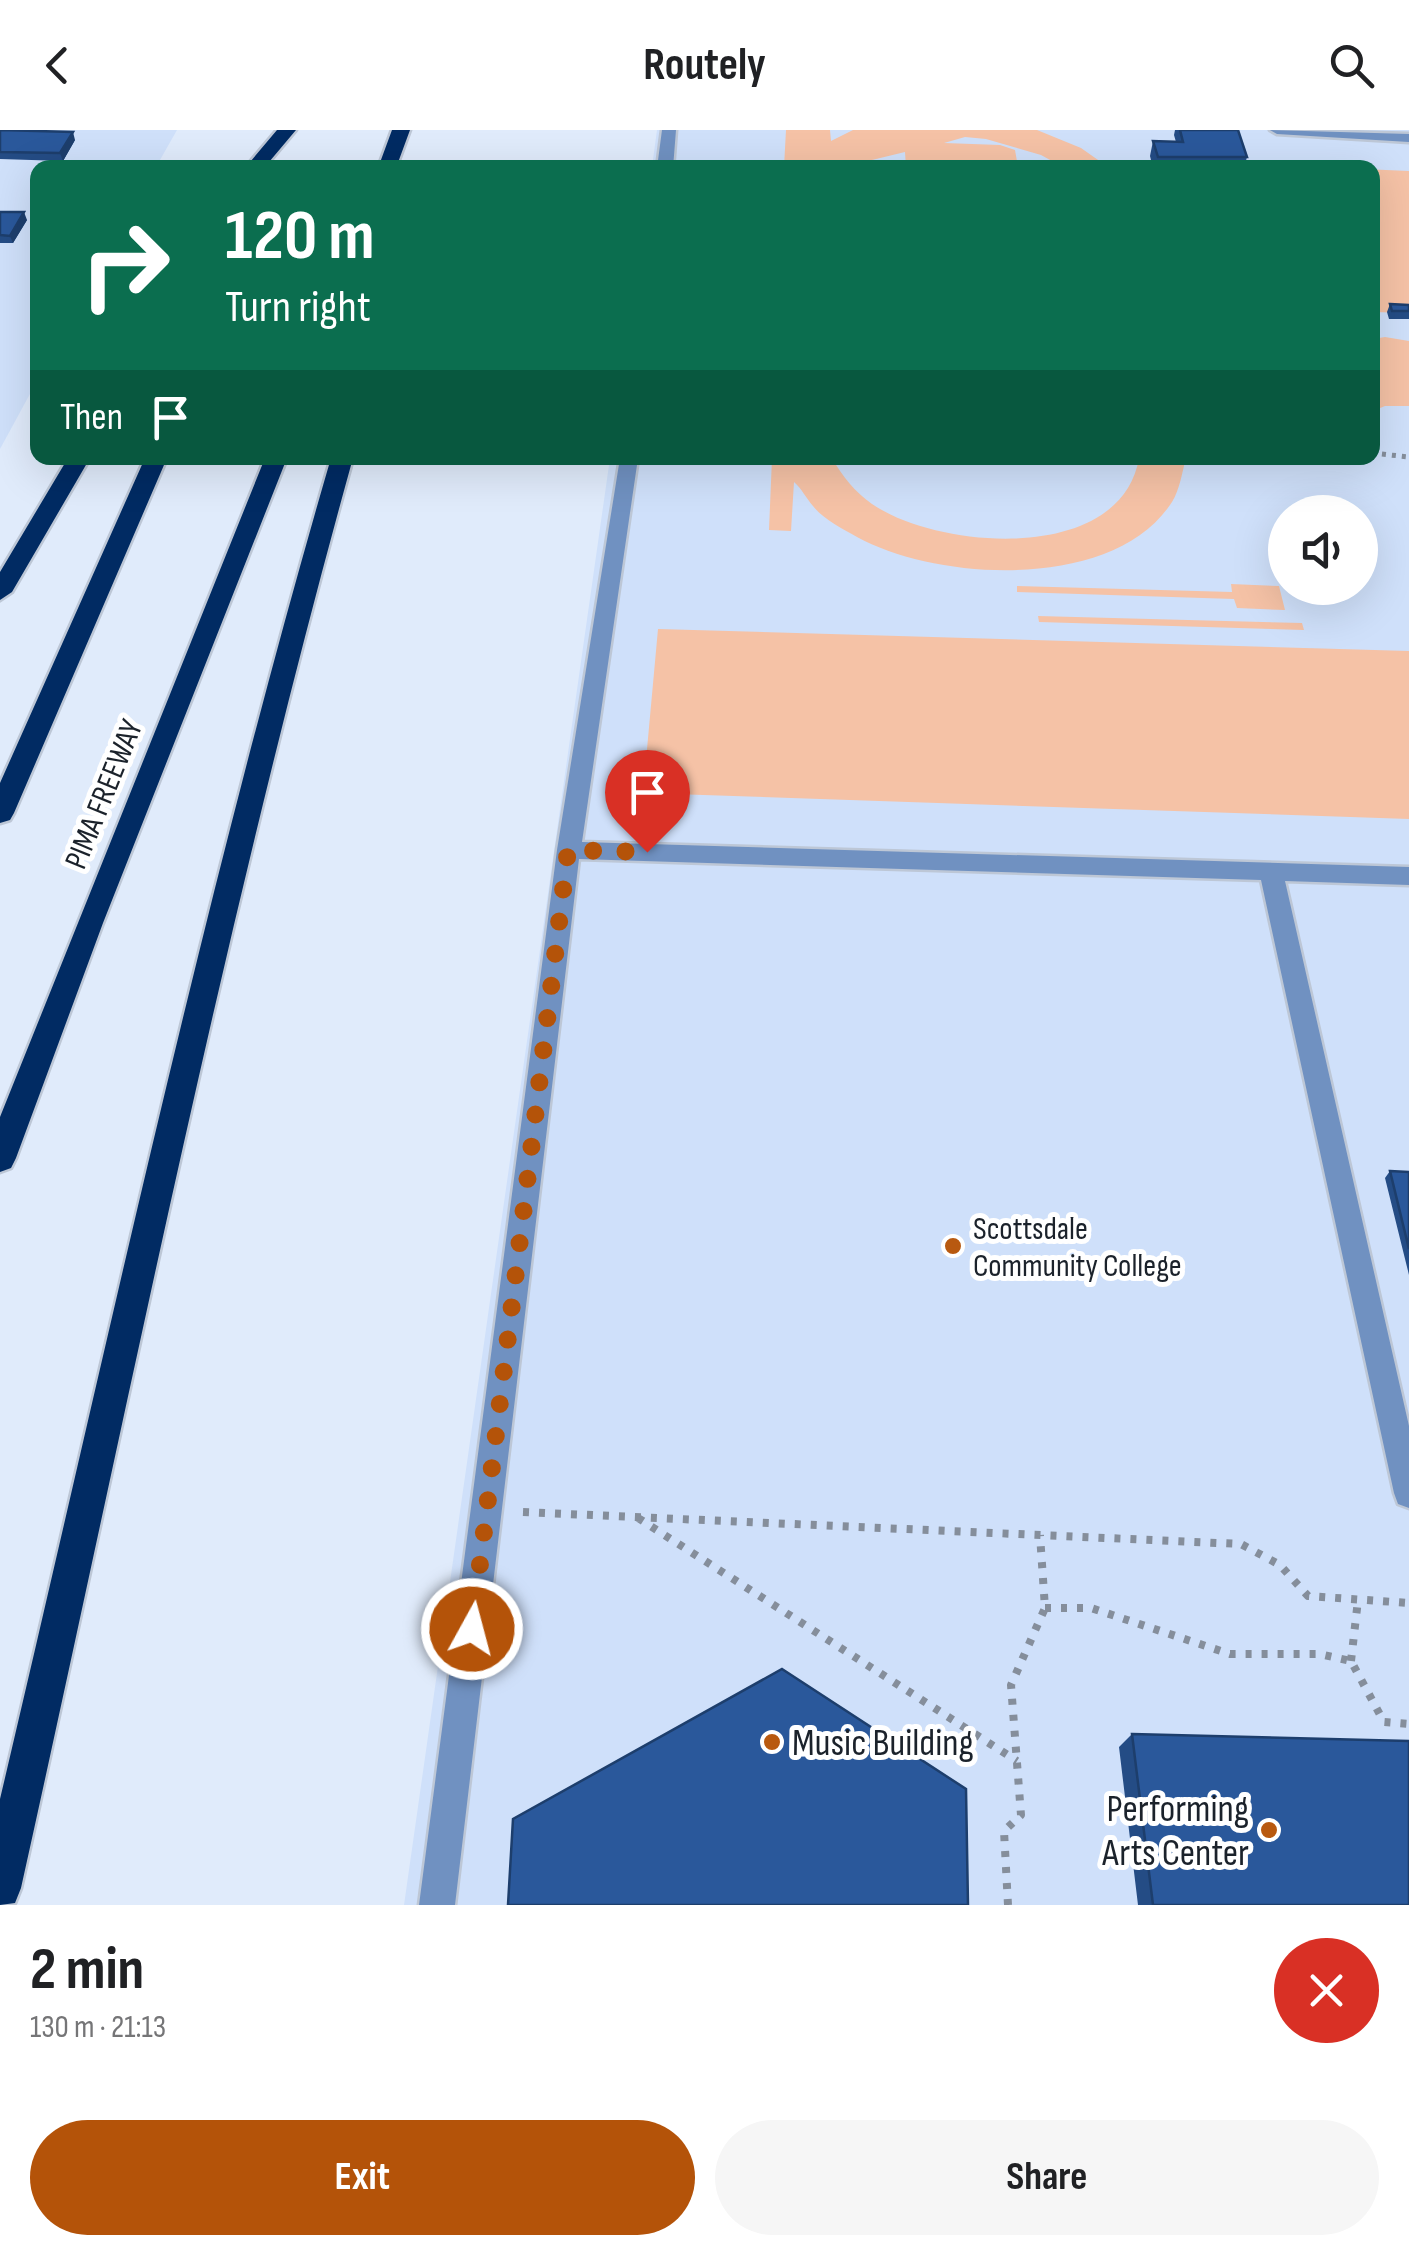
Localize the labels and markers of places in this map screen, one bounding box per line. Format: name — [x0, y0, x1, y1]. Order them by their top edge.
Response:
pin — [605, 750, 690, 853]
place label: Scottsdale Community College — [973, 1210, 1182, 1286]
marker: Scottsdale Community College — [942, 1235, 964, 1257]
place label: Music Building — [792, 1721, 974, 1766]
marker: Music Building — [761, 1731, 783, 1753]
place label: Performing Arts Center — [1101, 1787, 1249, 1876]
marker: Performing Arts Center — [1258, 1819, 1280, 1841]

